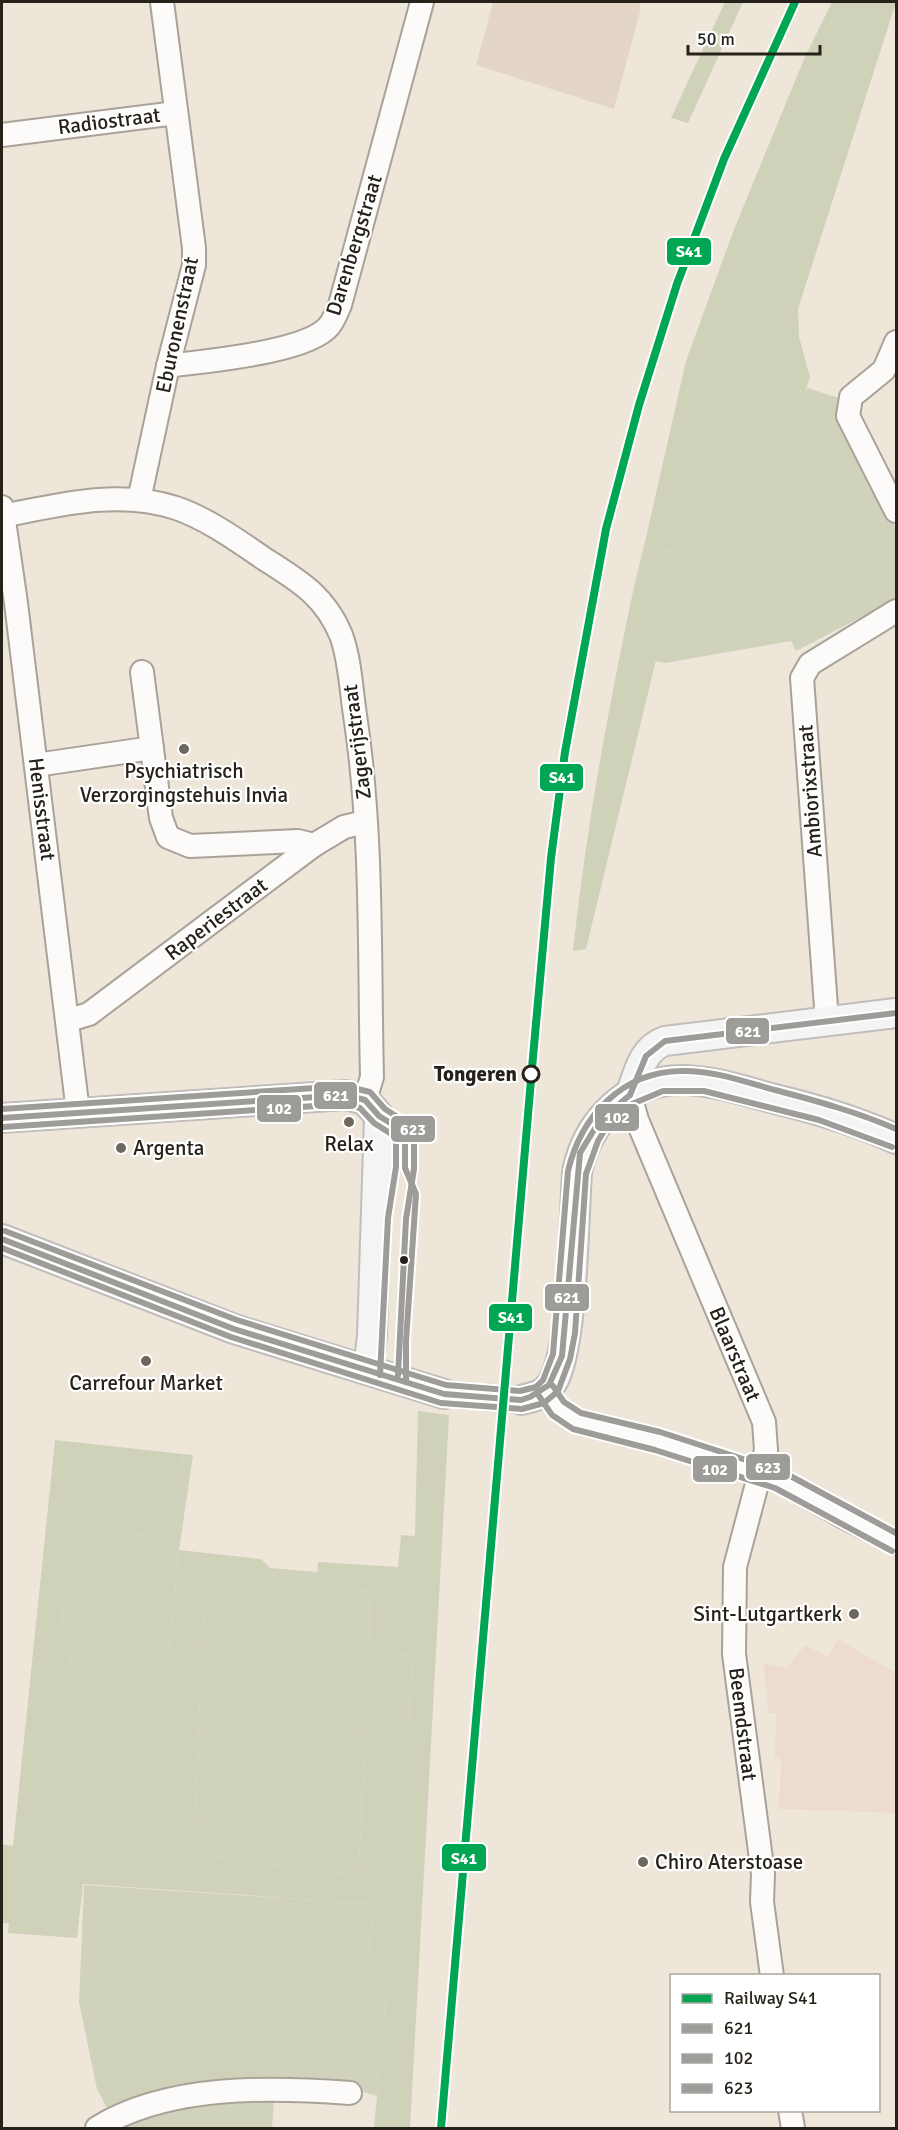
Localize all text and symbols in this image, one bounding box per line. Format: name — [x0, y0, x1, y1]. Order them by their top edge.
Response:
scale bar — [688, 18, 820, 56]
text: 50 m — [697, 28, 735, 50]
street label: Radiostraat — [56, 102, 162, 140]
street label: Darenbergstraat — [320, 171, 388, 319]
line badge: S41 — [666, 237, 712, 266]
text: S41 — [676, 242, 702, 262]
street label: Eburonenstraat — [150, 254, 204, 396]
street label: Zagerijstraat — [337, 683, 377, 801]
street label: Ambiorixstraat — [792, 724, 828, 858]
marker: Psychiatrisch Verzorgingstehuis Invia — [177, 742, 191, 756]
street label: Henisstraat — [23, 756, 61, 862]
place label: Psychiatrisch Verzorgingstehuis Invia — [80, 758, 288, 808]
line badge: S41 — [539, 763, 584, 792]
text: S41 — [549, 768, 575, 788]
street label: Raperiestraat — [160, 872, 272, 966]
line badge: 621 — [725, 1017, 770, 1045]
text: 621 — [735, 1022, 761, 1042]
place label: Tongeren — [434, 1061, 517, 1087]
marker: Tongeren — [522, 1065, 540, 1083]
line badge: 621 — [313, 1081, 358, 1110]
text: 621 — [323, 1086, 349, 1106]
line badge: 102 — [256, 1094, 302, 1123]
text: 102 — [266, 1099, 292, 1119]
line badge: 102 — [594, 1103, 640, 1132]
text: 102 — [604, 1108, 630, 1128]
marker: Relax — [342, 1115, 356, 1129]
line badge: 623 — [390, 1115, 436, 1143]
text: 623 — [400, 1120, 426, 1140]
place label: Relax — [324, 1131, 374, 1157]
place label: Argenta — [133, 1135, 204, 1161]
marker: Argenta — [114, 1141, 128, 1155]
unlabelled marker — [398, 1254, 410, 1266]
line badge: 621 — [544, 1283, 590, 1312]
text: 621 — [554, 1288, 580, 1308]
line badge: S41 — [488, 1303, 533, 1332]
street label: Blaarstraat — [703, 1303, 767, 1405]
text: S41 — [498, 1308, 524, 1328]
marker: Carrefour Market — [139, 1354, 153, 1368]
place label: Carrefour Market — [69, 1370, 223, 1396]
line badge: 623 — [745, 1453, 791, 1481]
line badge: 102 — [692, 1455, 738, 1483]
text: 623 — [755, 1458, 781, 1478]
text: 102 — [702, 1460, 728, 1480]
place label: Sint-Lutgartkerk — [693, 1601, 842, 1627]
marker: Sint-Lutgartkerk — [847, 1607, 861, 1621]
street label: Beemdstraat — [723, 1666, 763, 1782]
line badge: S41 — [441, 1843, 487, 1872]
text: S41 — [451, 1849, 477, 1869]
place label: Chiro Aterstoase — [655, 1849, 803, 1875]
marker: Chiro Aterstoase — [636, 1855, 650, 1869]
legend — [670, 1974, 880, 2112]
text: Railway S41 — [724, 1987, 817, 2009]
text: 621 — [724, 2017, 753, 2039]
text: 102 — [724, 2047, 753, 2069]
text: 623 — [724, 2077, 753, 2099]

